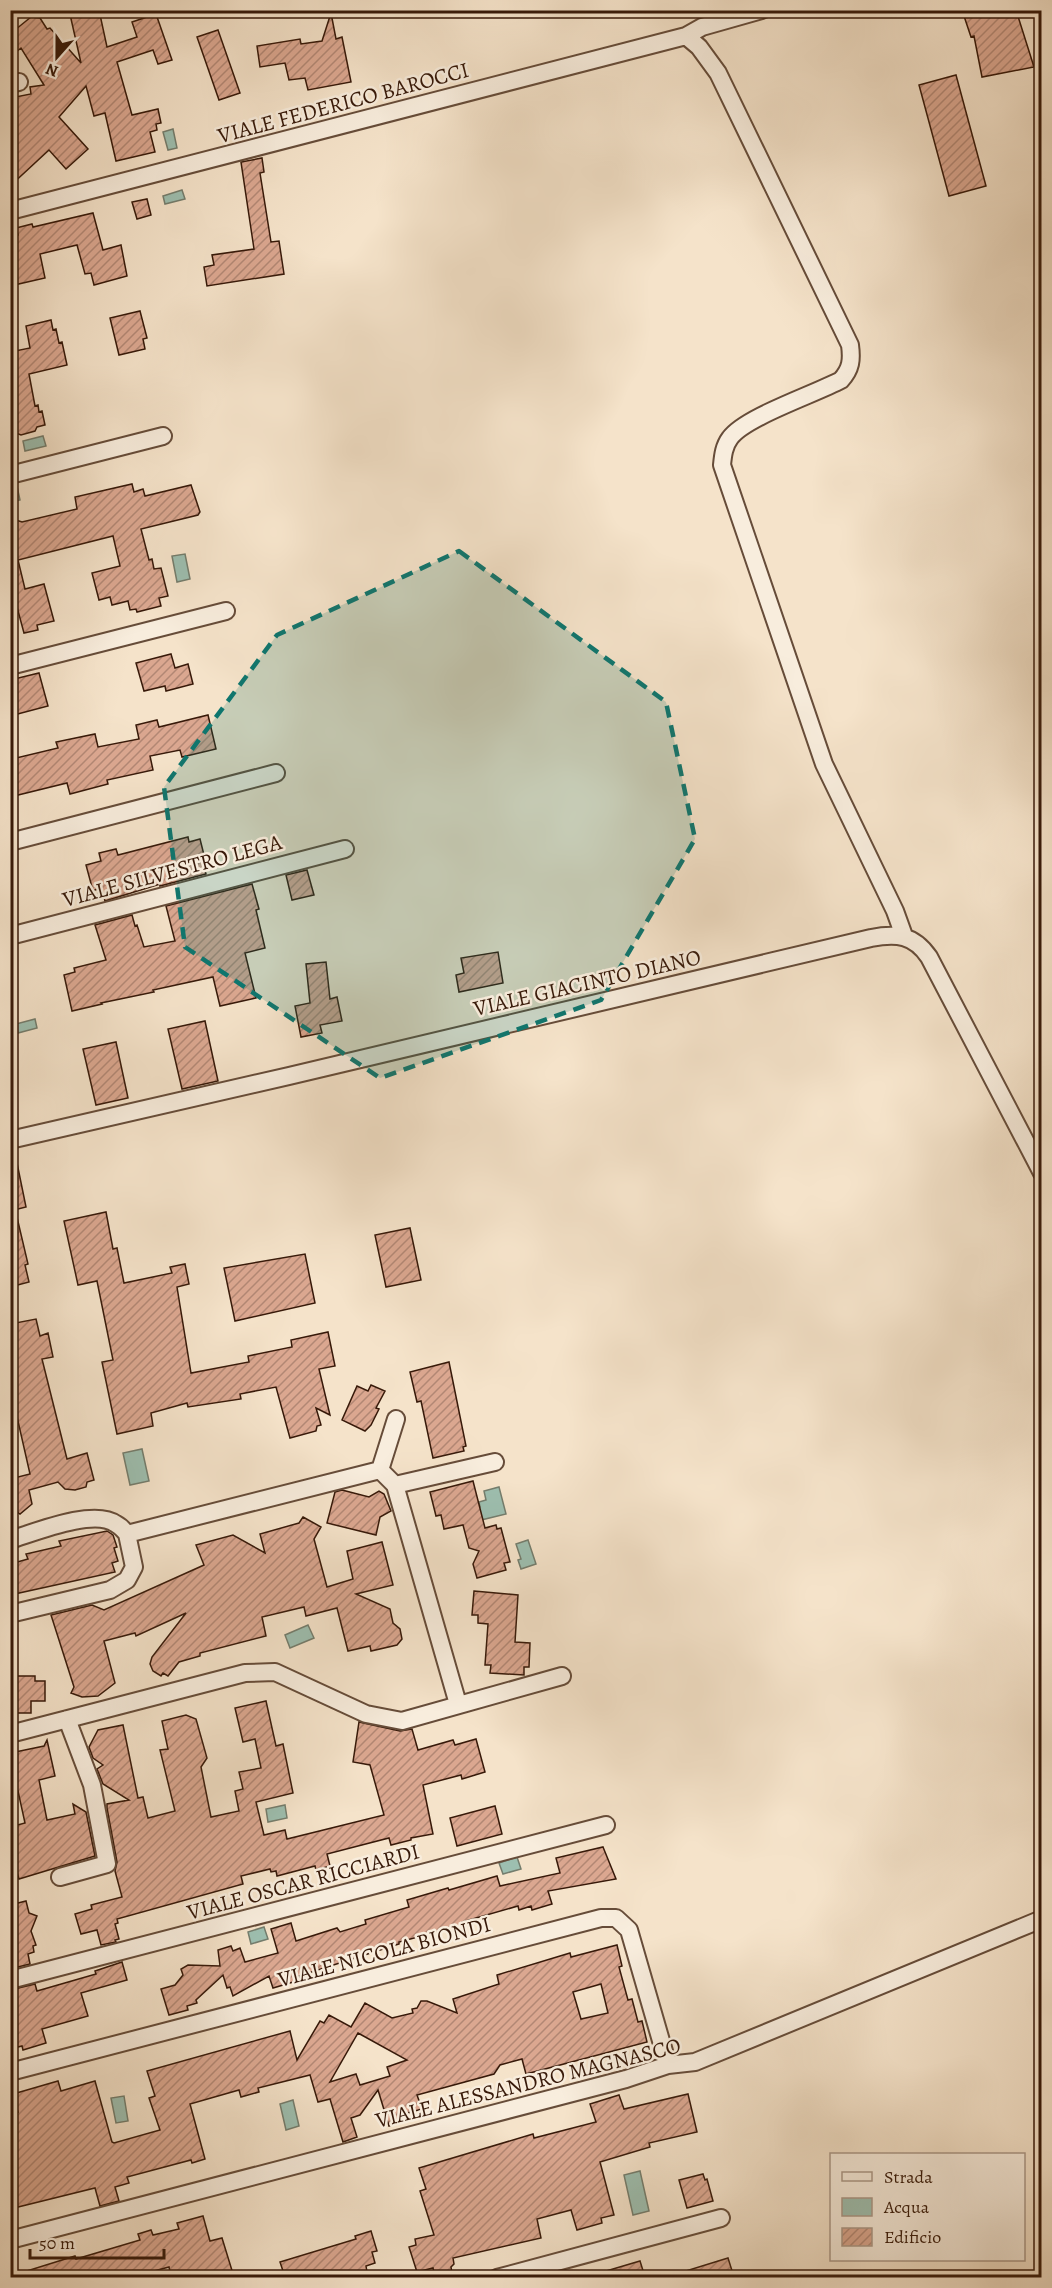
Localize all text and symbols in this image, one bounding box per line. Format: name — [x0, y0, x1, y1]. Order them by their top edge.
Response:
north arrow — [27, 27, 87, 87]
street label: VIALE FEDERICO BAROCCI — [213, 55, 472, 151]
text: N — [42, 58, 61, 82]
street label: VIALE SILVESTRO LEGA — [58, 827, 286, 915]
street label: VIALE GIACINTO DIANO — [470, 942, 704, 1024]
street label: VIALE OSCAR RICCIARDI — [183, 1836, 423, 1928]
street label: VIALE NICOLA BIONDI — [274, 1909, 494, 1995]
street label: VIALE ALESSANDRO MAGNASCO — [371, 2030, 684, 2136]
legend — [830, 2153, 1025, 2261]
text: Strada — [884, 2165, 933, 2189]
text: Acqua — [883, 2195, 930, 2219]
scale bar — [30, 2222, 164, 2260]
text: Edificio — [884, 2225, 941, 2249]
text: 50 m — [39, 2231, 75, 2255]

